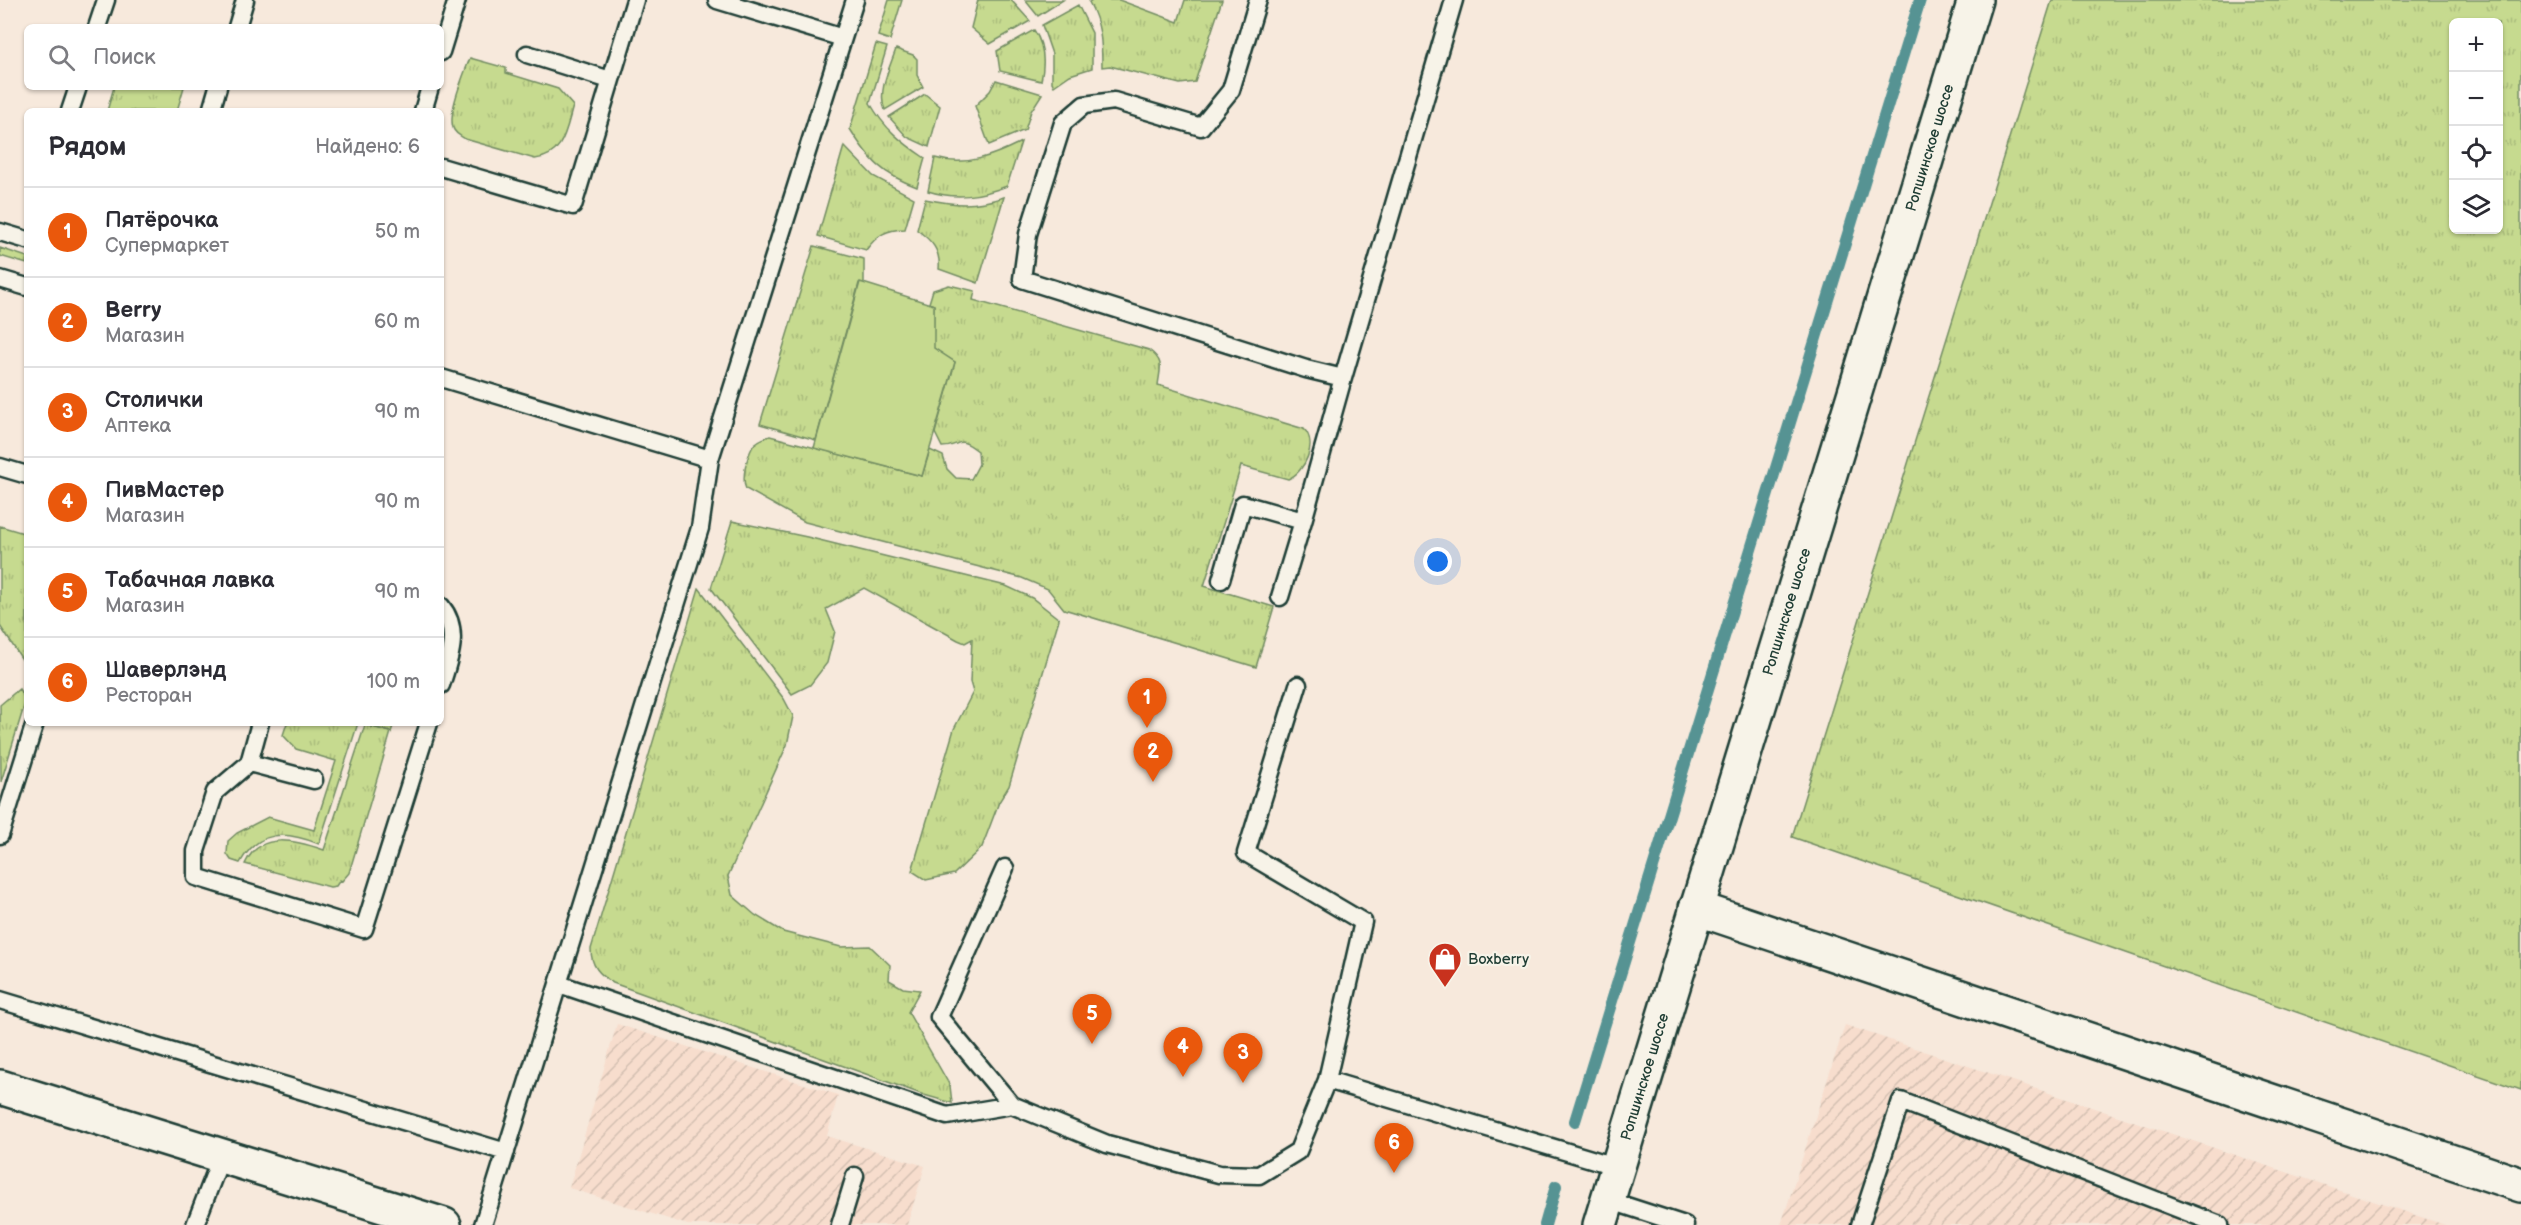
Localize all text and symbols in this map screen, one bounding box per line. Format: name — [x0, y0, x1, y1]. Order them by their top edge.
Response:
map controls — [2449, 18, 2503, 234]
button: + — [2449, 18, 2503, 72]
search box — [24, 24, 444, 90]
icon: search — [45, 41, 78, 74]
text: Поиск — [93, 44, 156, 71]
button: − — [2449, 72, 2503, 126]
street label: Ропшинское шоссе — [1902, 82, 1958, 214]
button: locate — [2449, 126, 2503, 180]
text: Рядом — [48, 132, 126, 163]
text: Найдено: 6 — [315, 135, 420, 159]
button: layers — [2449, 180, 2503, 234]
text: Пятёрочка — [105, 207, 218, 234]
text: 1 — [63, 220, 72, 244]
text: 50 m — [375, 220, 420, 244]
text: Супермаркет — [105, 234, 229, 258]
text: Berry — [105, 297, 161, 324]
text: 2 — [62, 310, 73, 334]
text: 60 m — [374, 310, 420, 334]
text: Магазин — [105, 324, 185, 348]
text: Столички — [105, 387, 203, 414]
text: 3 — [62, 400, 73, 424]
text: 90 m — [375, 400, 420, 424]
text: Аптека — [105, 414, 171, 438]
text: ПивМастер — [105, 477, 224, 504]
text: 4 — [62, 490, 73, 514]
text: 90 m — [375, 490, 420, 514]
text: Магазин — [105, 504, 185, 528]
street label: Ропшинское шоссе — [1759, 546, 1815, 678]
your location — [1423, 547, 1452, 576]
text: Табачная лавка — [105, 567, 274, 594]
text: 5 — [62, 580, 73, 604]
text: 90 m — [375, 580, 420, 604]
text: Магазин — [105, 594, 185, 618]
text: Шаверлэнд — [105, 657, 226, 684]
text: 6 — [61, 670, 74, 694]
text: 100 m — [367, 670, 420, 694]
pin: 1 — [1128, 678, 1166, 728]
text: Ресторан — [105, 684, 192, 708]
pin: 2 — [1134, 732, 1172, 782]
shop icon: Boxberry — [1427, 941, 1463, 988]
place label: Boxberry — [1468, 950, 1529, 969]
pin: 5 — [1072, 994, 1112, 1044]
street label: Ропшинское шоссе — [1617, 1011, 1673, 1143]
pin: 4 — [1164, 1028, 1202, 1077]
pin: 3 — [1224, 1034, 1262, 1083]
pin: 6 — [1374, 1124, 1414, 1173]

